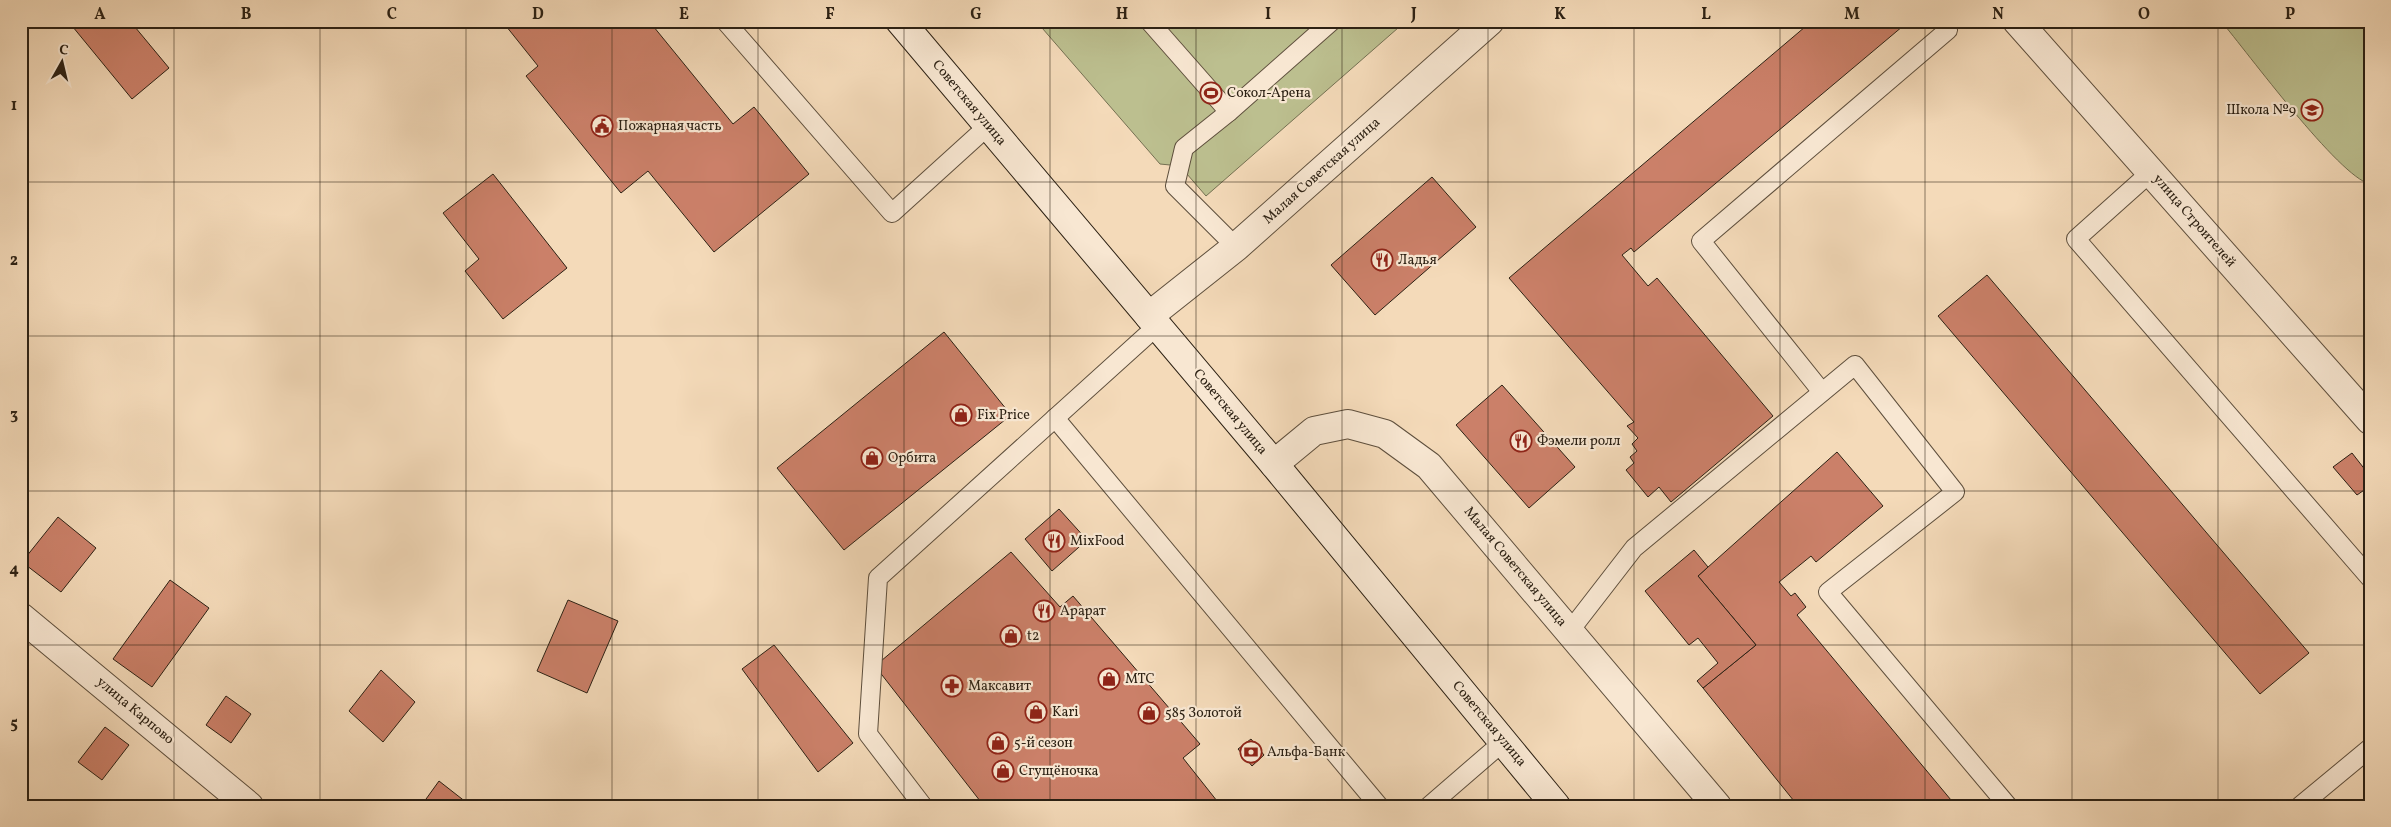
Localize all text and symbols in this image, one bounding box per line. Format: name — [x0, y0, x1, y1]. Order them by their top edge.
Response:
text: A — [94, 4, 106, 26]
text: B — [241, 4, 252, 26]
text: C — [387, 4, 397, 26]
text: D — [532, 4, 544, 26]
text: E — [679, 4, 689, 26]
text: F — [825, 4, 835, 26]
text: G — [970, 4, 982, 26]
text: H — [1116, 4, 1128, 26]
text: I — [1265, 4, 1271, 26]
text: J — [1410, 4, 1417, 26]
text: K — [1554, 4, 1566, 26]
text: L — [1701, 4, 1711, 26]
text: M — [1844, 4, 1860, 26]
text: N — [1992, 4, 2004, 26]
text: O — [2138, 4, 2150, 26]
text: P — [2285, 4, 2295, 26]
north arrow — [38, 38, 88, 88]
text: С — [58, 41, 69, 61]
street label: Советская улица — [927, 56, 1011, 150]
sports icon: Сокол-Арена — [1199, 81, 1223, 105]
place label: Сокол-Арена — [1227, 84, 1311, 103]
text: 1 — [11, 95, 17, 117]
school or university icon: Школа №9 — [2300, 98, 2324, 122]
place label: Школа №9 — [2226, 101, 2296, 120]
street label: Малая Советская улица — [1259, 113, 1385, 229]
public building icon: Пожарная часть — [590, 114, 614, 138]
place label: Пожарная часть — [618, 117, 721, 136]
street label: улица Строителей — [2148, 170, 2240, 272]
restaurant icon: Ладья — [1370, 248, 1394, 272]
text: 2 — [10, 250, 18, 272]
place label: Ладья — [1398, 251, 1437, 270]
street label: Советская улица — [1188, 365, 1272, 459]
shop icon: Fix Price — [949, 403, 973, 427]
text: 3 — [10, 404, 18, 426]
place label: Fix Price — [977, 406, 1030, 425]
restaurant icon: Фэмели ролл — [1509, 429, 1533, 453]
place label: Фэмели ролл — [1537, 432, 1621, 451]
shop icon: Орбита — [860, 446, 884, 470]
place label: Орбита — [888, 449, 936, 468]
street label: Малая Советская улица — [1459, 503, 1571, 631]
restaurant icon: MixFood — [1042, 529, 1066, 553]
place label: MixFood — [1070, 532, 1125, 551]
text: 4 — [9, 559, 19, 581]
restaurant icon: Арарат — [1032, 599, 1056, 623]
place label: Арарат — [1060, 602, 1106, 621]
shop icon: t2 — [999, 624, 1023, 648]
place label: t2 — [1027, 627, 1039, 646]
shop icon: МТС — [1097, 667, 1121, 691]
place label: МТС — [1125, 670, 1155, 689]
street label: улица Карпово — [92, 673, 178, 749]
pharmacy icon: Максавит — [940, 674, 964, 698]
place label: Максавит — [968, 677, 1031, 696]
street label: Советская улица — [1447, 677, 1531, 771]
shop icon: Kari — [1024, 700, 1048, 724]
shop icon: 585 Золотой — [1137, 701, 1161, 725]
place label: Kari — [1052, 703, 1079, 722]
place label: 585 Золотой — [1165, 704, 1242, 723]
text: 5 — [10, 713, 18, 735]
shop icon: 5-й сезон — [986, 731, 1010, 755]
place label: 5-й сезон — [1014, 734, 1073, 753]
bank icon: Альфа-Банк — [1239, 740, 1263, 764]
place label: Альфа-Банк — [1267, 743, 1346, 762]
shop icon: Сгущёночка — [991, 759, 1015, 783]
place label: Сгущёночка — [1019, 762, 1099, 781]

